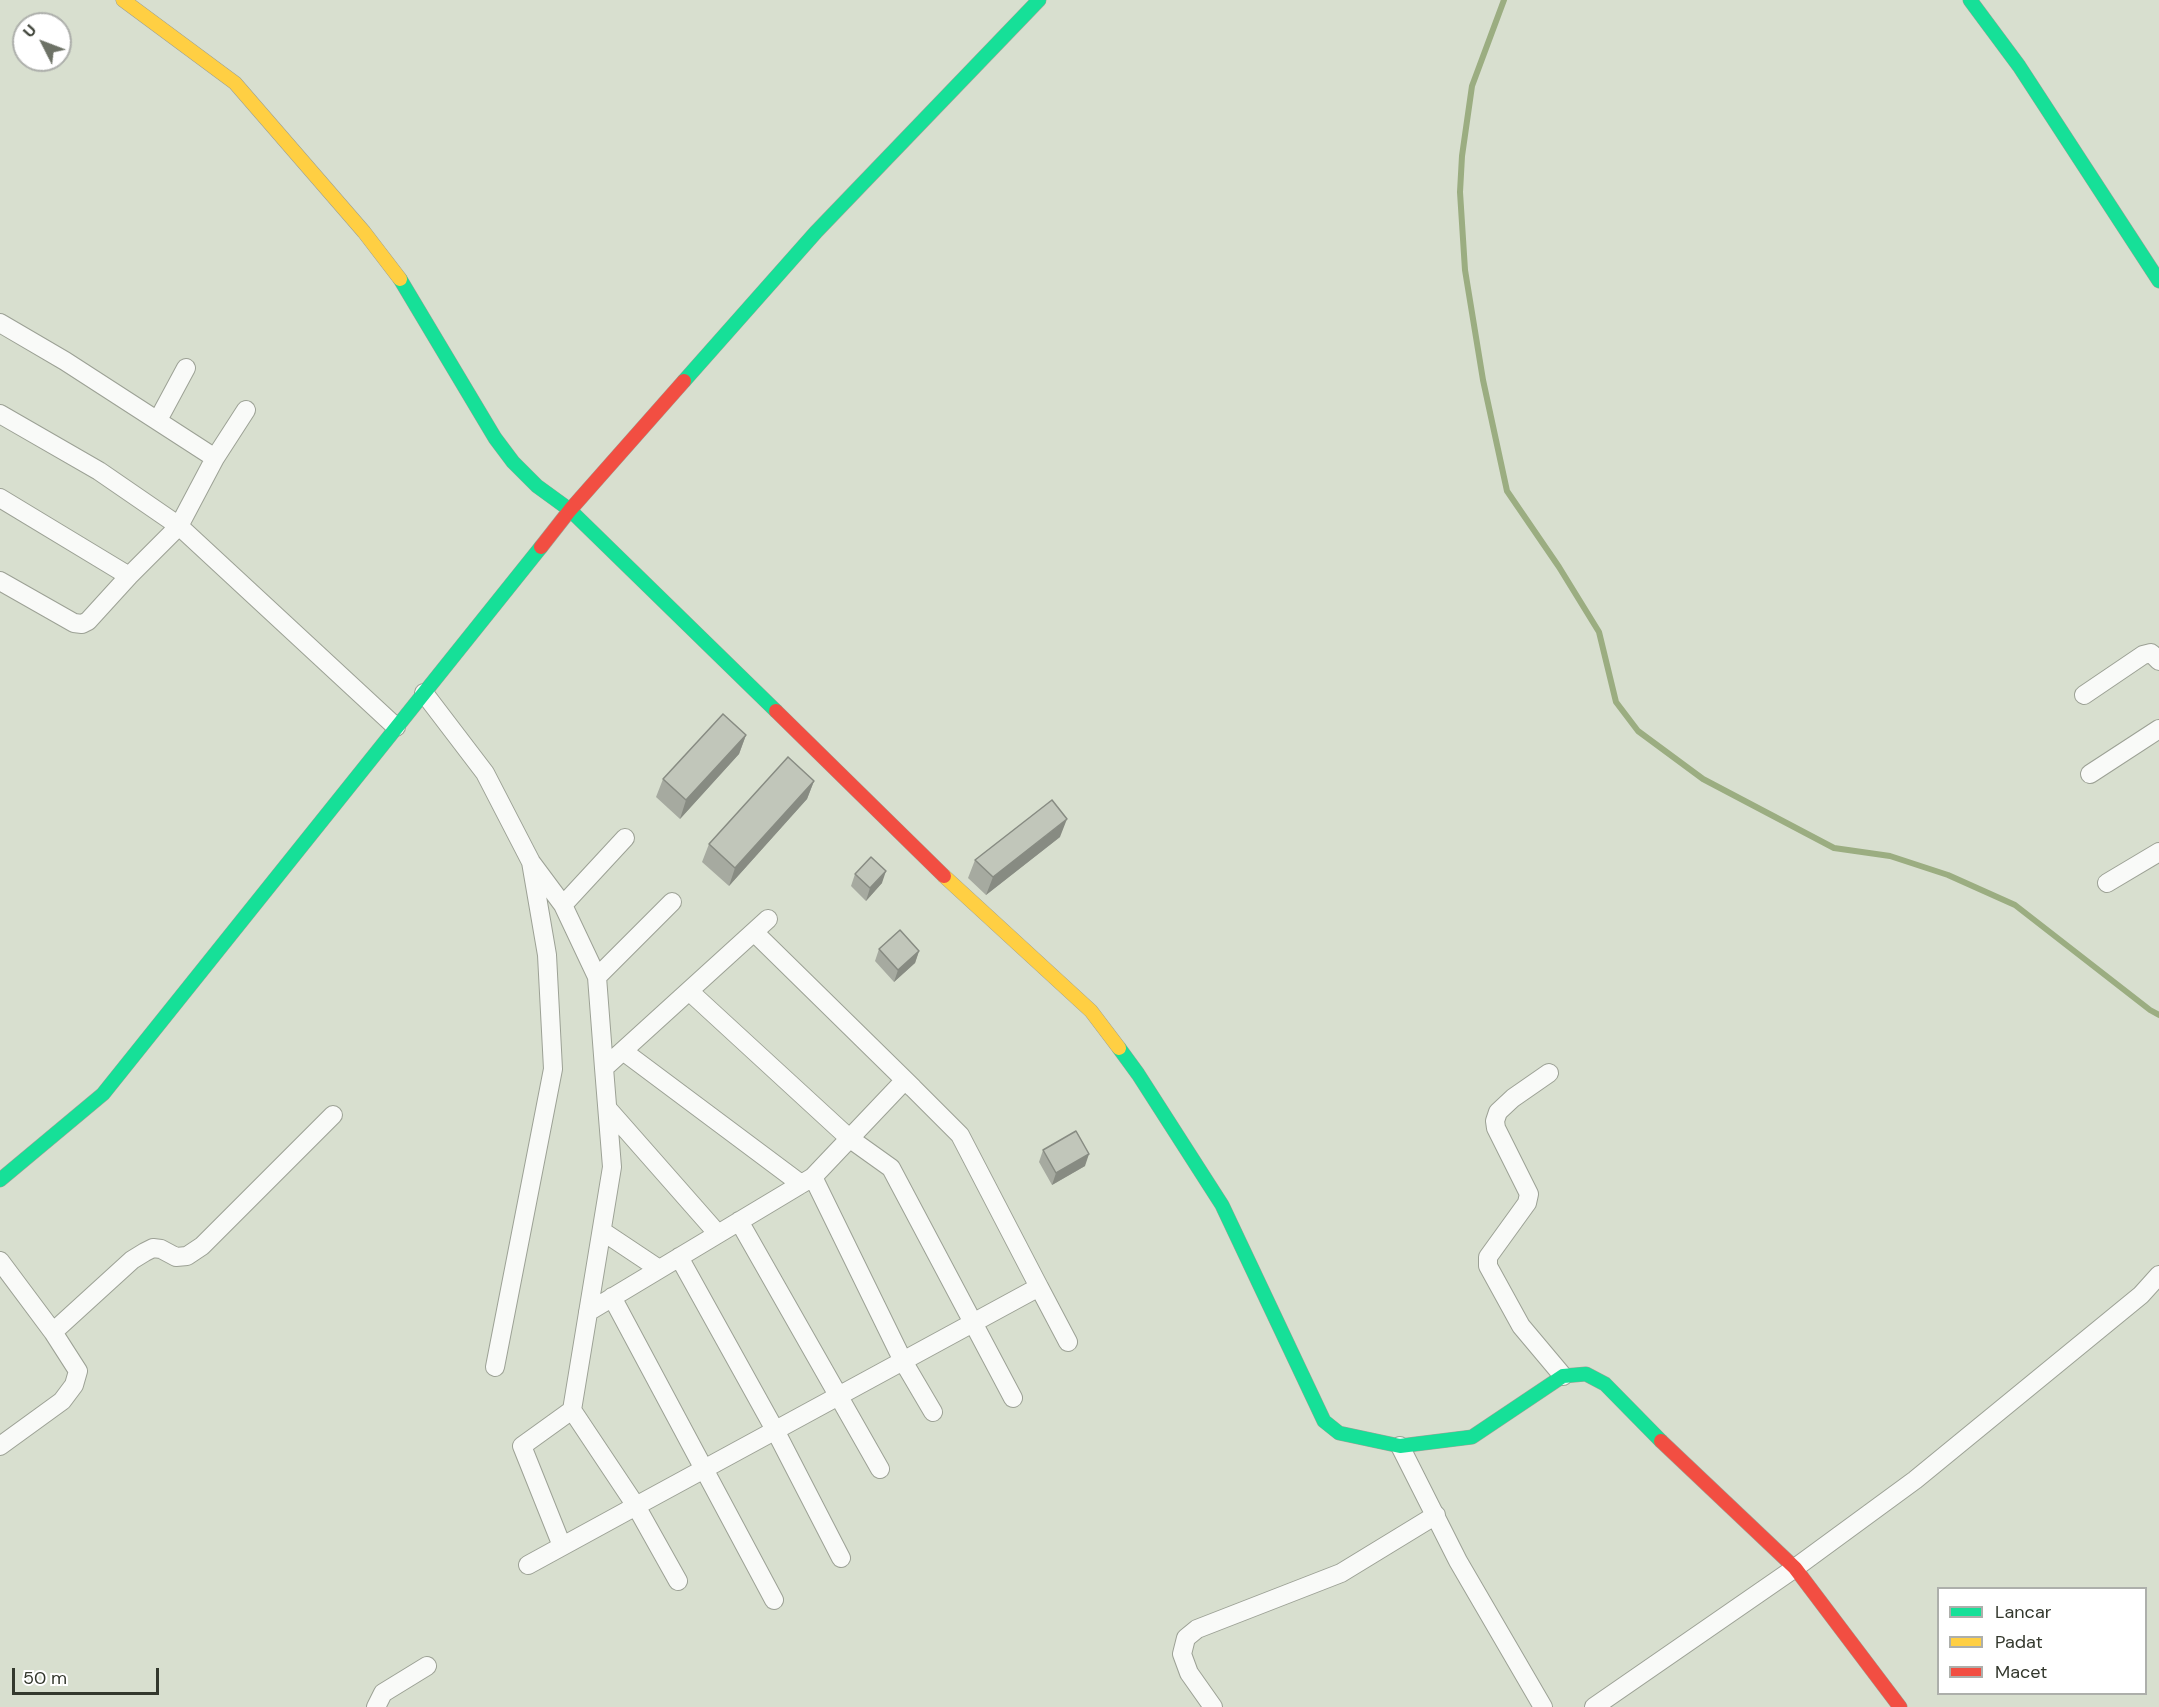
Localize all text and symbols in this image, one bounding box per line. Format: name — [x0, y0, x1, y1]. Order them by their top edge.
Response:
north arrow — [12, 12, 72, 72]
text: U — [18, 20, 41, 42]
legend — [1937, 1587, 2147, 1695]
text: Lancar — [1995, 1600, 2051, 1624]
text: Padat — [1995, 1630, 2043, 1654]
scale bar — [15, 1656, 162, 1694]
text: Macet — [1995, 1660, 2047, 1684]
text: 50 m — [23, 1666, 67, 1690]

